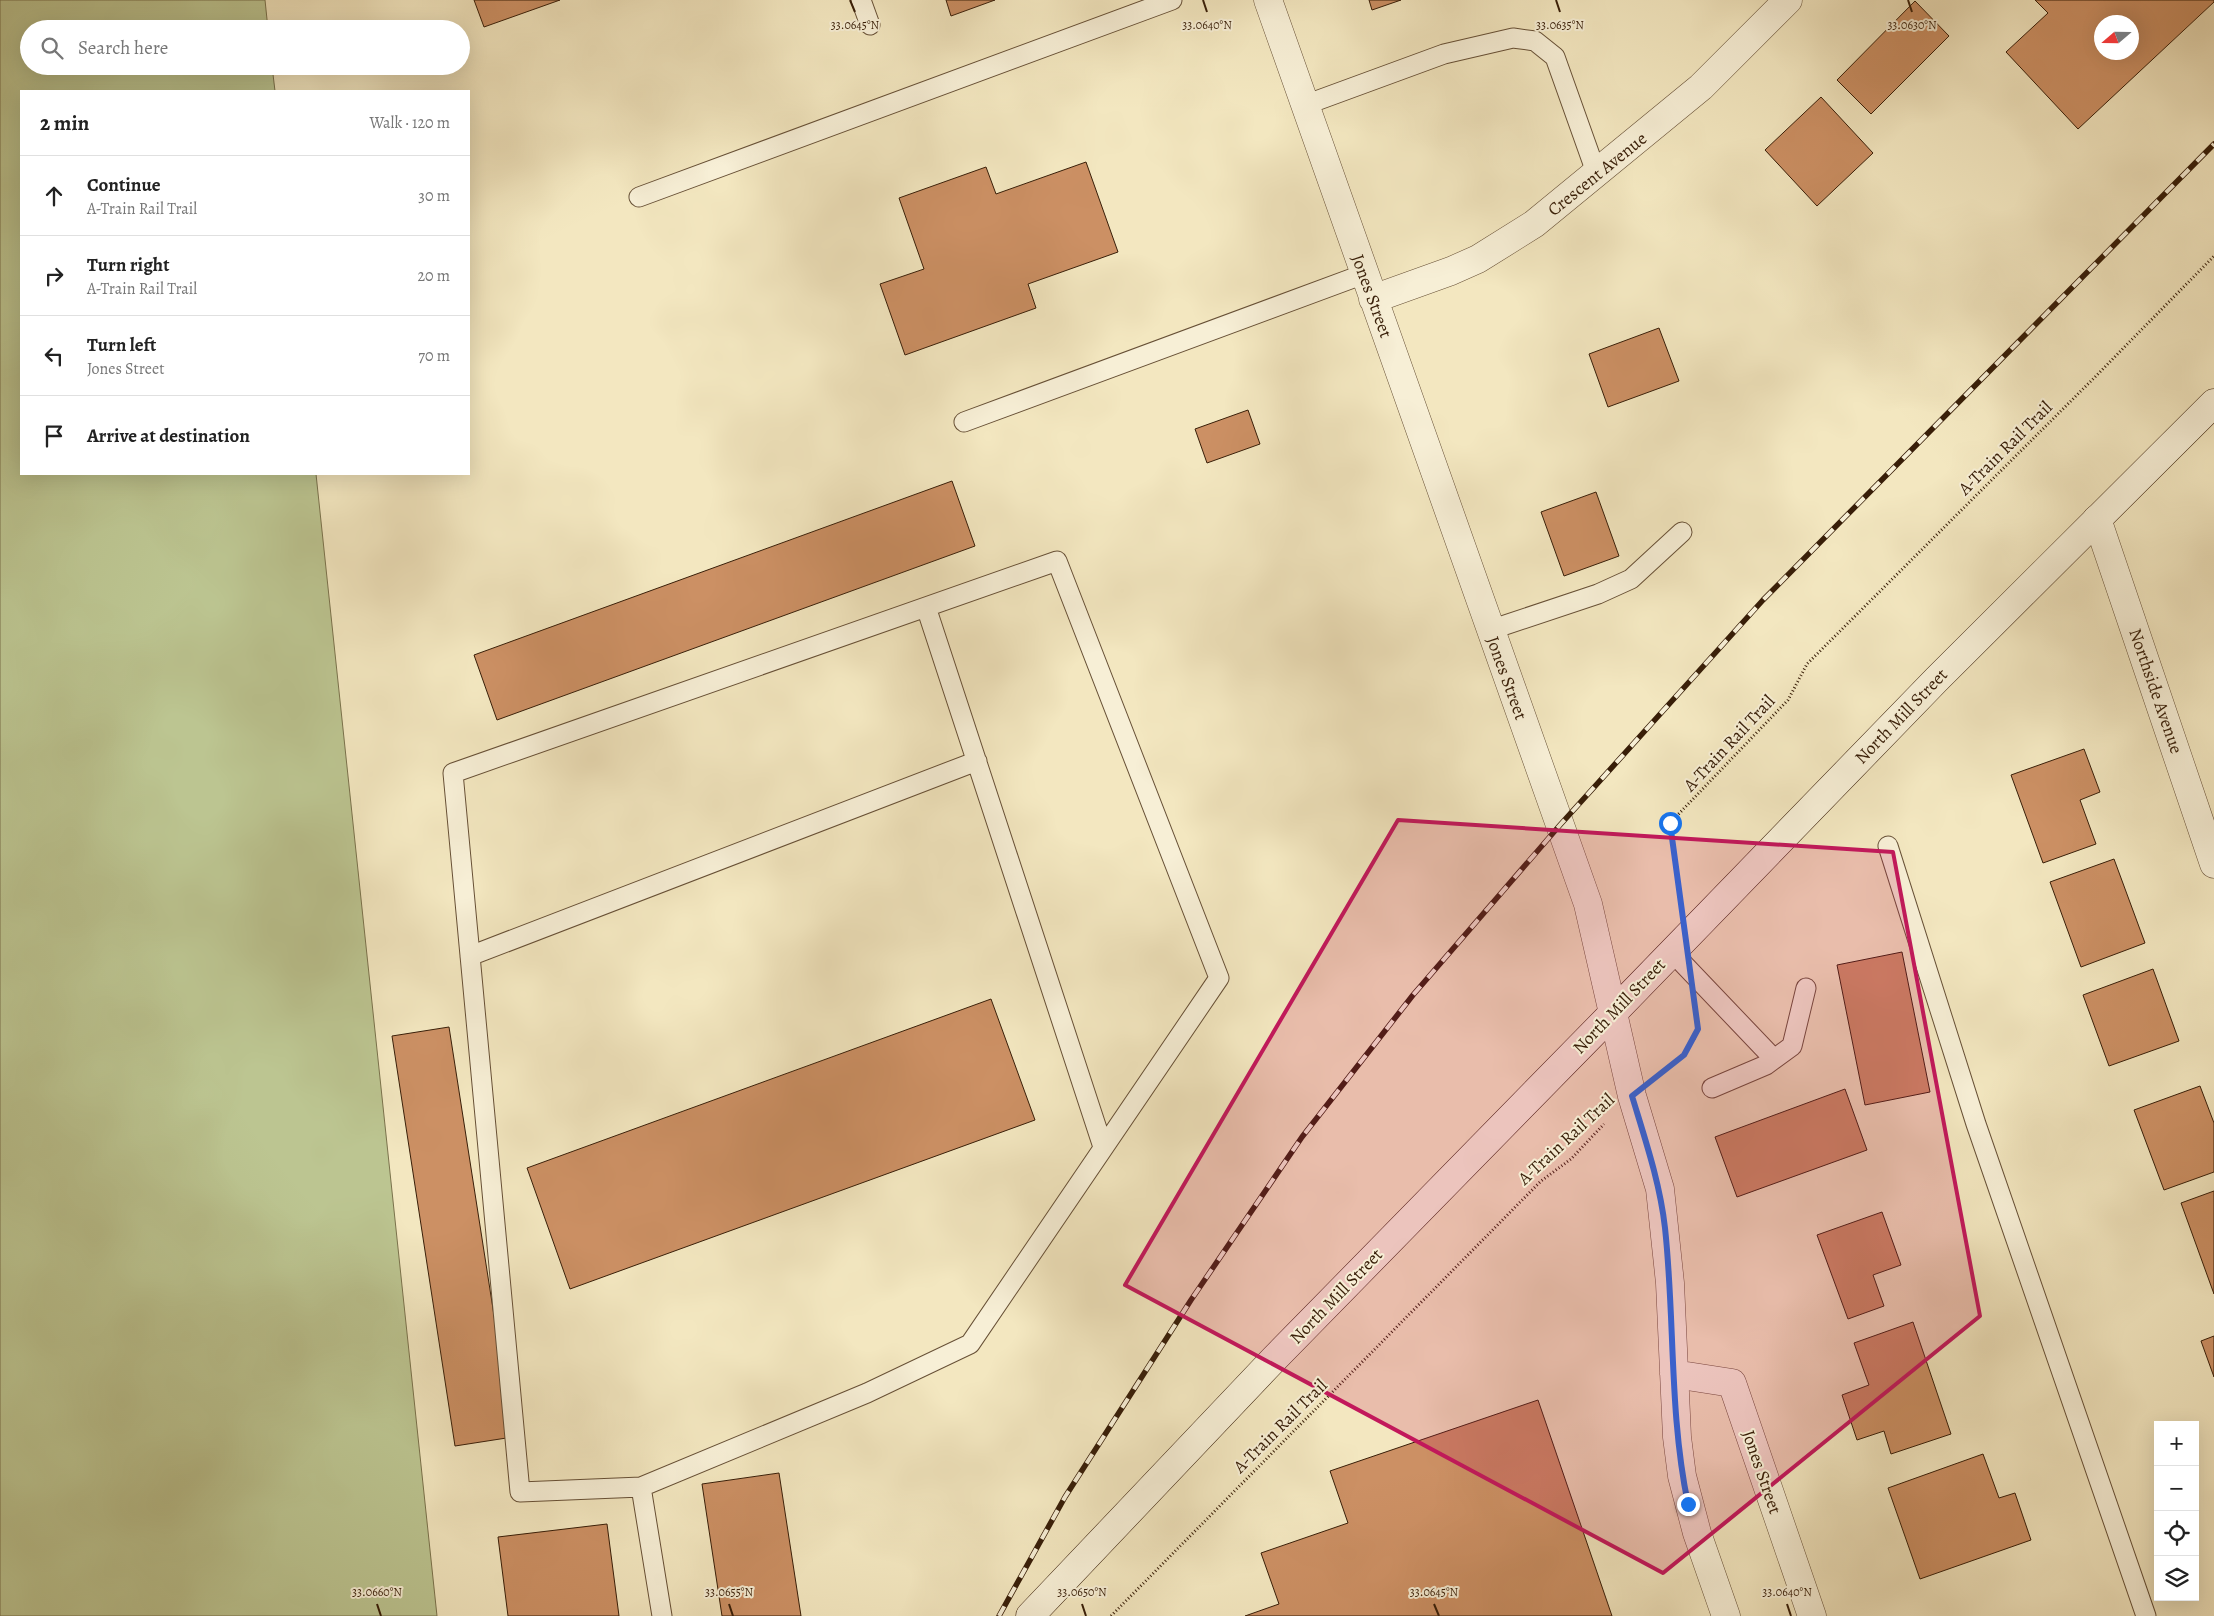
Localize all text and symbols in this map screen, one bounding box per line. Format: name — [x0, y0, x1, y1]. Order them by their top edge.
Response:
north arrow — [2094, 15, 2139, 60]
text: 33.0645°N — [831, 17, 880, 33]
text: 33.0640°N — [1182, 17, 1232, 33]
text: 33.0635°N — [1536, 17, 1584, 33]
text: 33.0630°N — [1887, 17, 1937, 33]
search box — [20, 20, 470, 75]
icon: search — [38, 34, 66, 62]
text: Search here — [78, 35, 168, 61]
text: 2 min — [40, 109, 89, 137]
text: Walk · 120 m — [369, 112, 450, 134]
street label: Crescent Avenue — [1542, 126, 1652, 222]
text: Continue — [87, 172, 161, 198]
icon: ahead — [40, 182, 68, 210]
text: 30 m — [418, 185, 450, 207]
text: A-Train Rail Trail — [87, 198, 197, 220]
street label: Jones Street — [1346, 251, 1398, 341]
text: Turn right — [87, 252, 169, 278]
icon: right — [40, 262, 68, 290]
text: 20 m — [417, 265, 450, 287]
text: A-Train Rail Trail — [87, 278, 197, 300]
text: Turn left — [87, 332, 156, 358]
icon: left — [40, 342, 68, 370]
text: 70 m — [418, 345, 450, 367]
text: Jones Street — [87, 358, 164, 380]
street label: A-Train Rail Trail — [1952, 395, 2058, 501]
icon: arrive — [40, 422, 68, 450]
text: Arrive at destination — [87, 423, 250, 449]
street label: Northside Avenue — [2123, 625, 2189, 757]
street label: Jones Street — [1481, 633, 1533, 723]
street label: North Mill Street — [1849, 663, 1953, 769]
street label: A-Train Rail Trail — [1677, 689, 1780, 797]
route start — [1659, 812, 1682, 835]
street label: North Mill Street — [1567, 953, 1671, 1059]
street label: A-Train Rail Trail — [1512, 1088, 1620, 1191]
street label: North Mill Street — [1284, 1243, 1388, 1349]
street label: A-Train Rail Trail — [1227, 1373, 1333, 1479]
map controls — [2154, 1421, 2199, 1601]
button: + — [2154, 1421, 2199, 1466]
street label: Jones Street — [1736, 1427, 1788, 1517]
button: − — [2154, 1466, 2199, 1511]
route end — [1677, 1493, 1700, 1516]
button: locate — [2154, 1511, 2199, 1556]
button: layers — [2154, 1556, 2199, 1601]
text: 33.0660°N — [352, 1584, 402, 1600]
text: 33.0655°N — [705, 1584, 753, 1600]
text: 33.0650°N — [1057, 1584, 1107, 1600]
text: 33.0645°N — [1410, 1584, 1459, 1600]
text: 33.0640°N — [1762, 1584, 1812, 1600]

